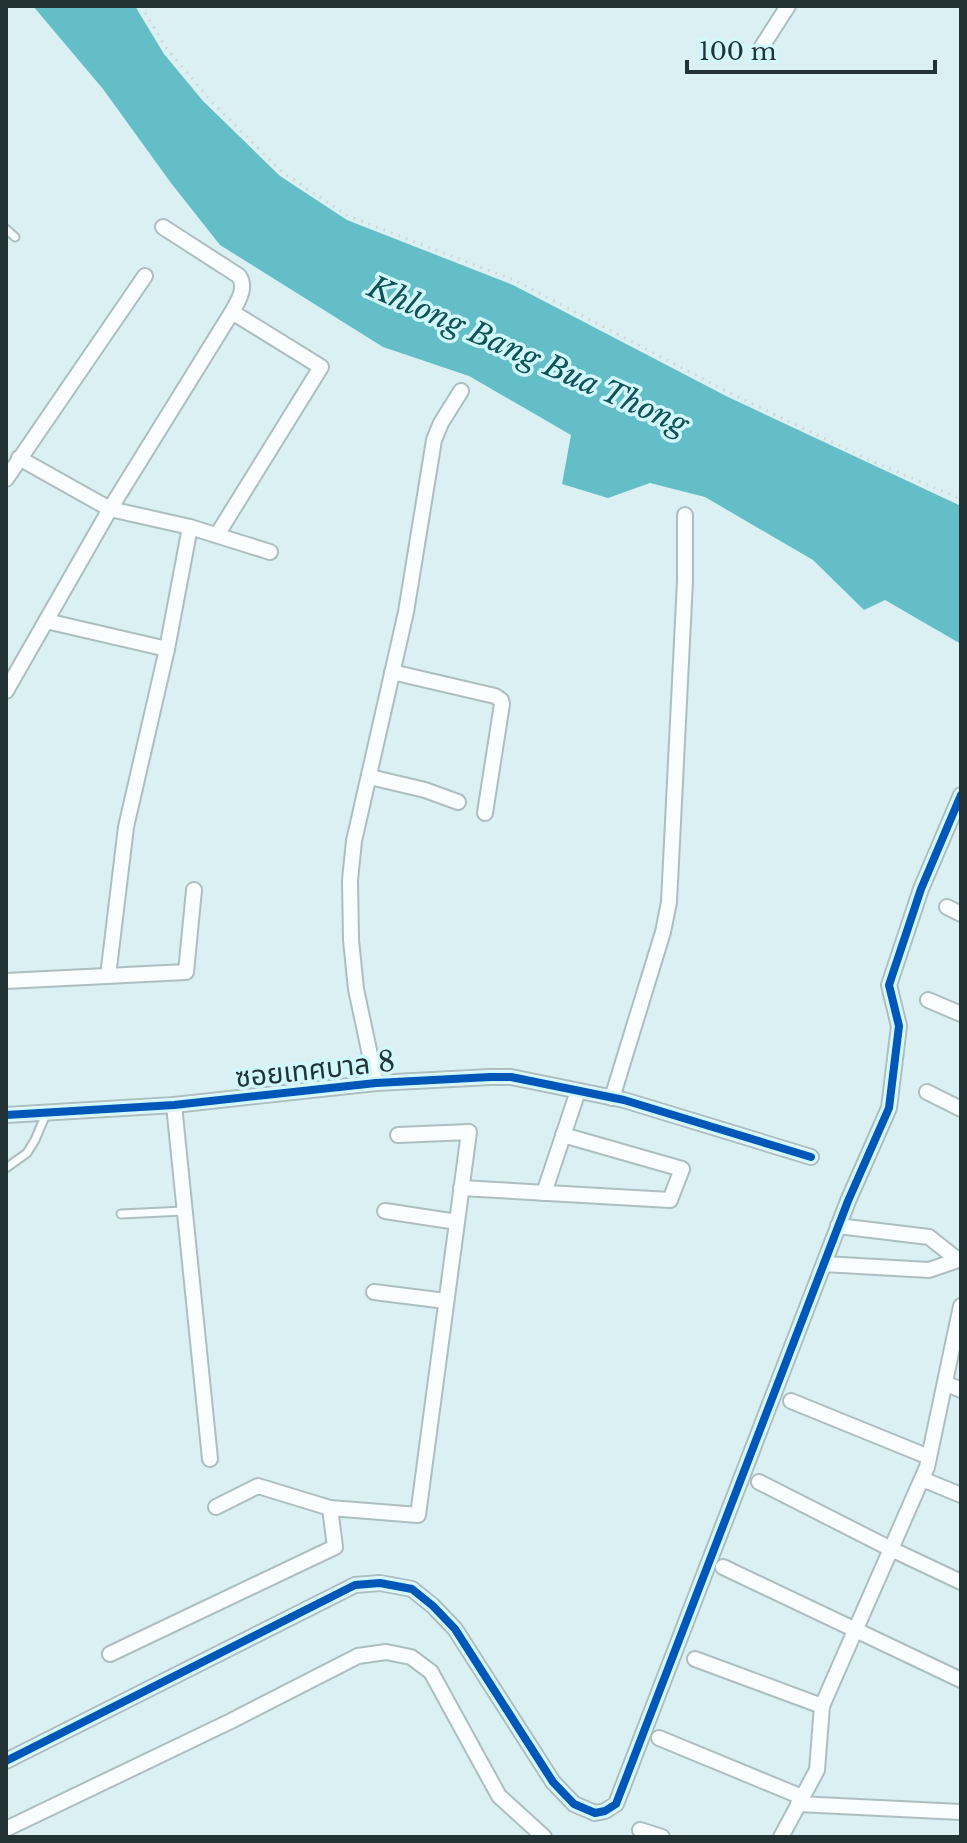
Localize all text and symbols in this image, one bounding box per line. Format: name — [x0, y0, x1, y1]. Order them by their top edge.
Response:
scale bar — [687, 24, 935, 74]
text: 100 m — [699, 37, 777, 66]
water label: Khlong Bang Bua Thong — [361, 268, 695, 444]
street label: ซอยเทศบาล 8 — [233, 1044, 397, 1095]

